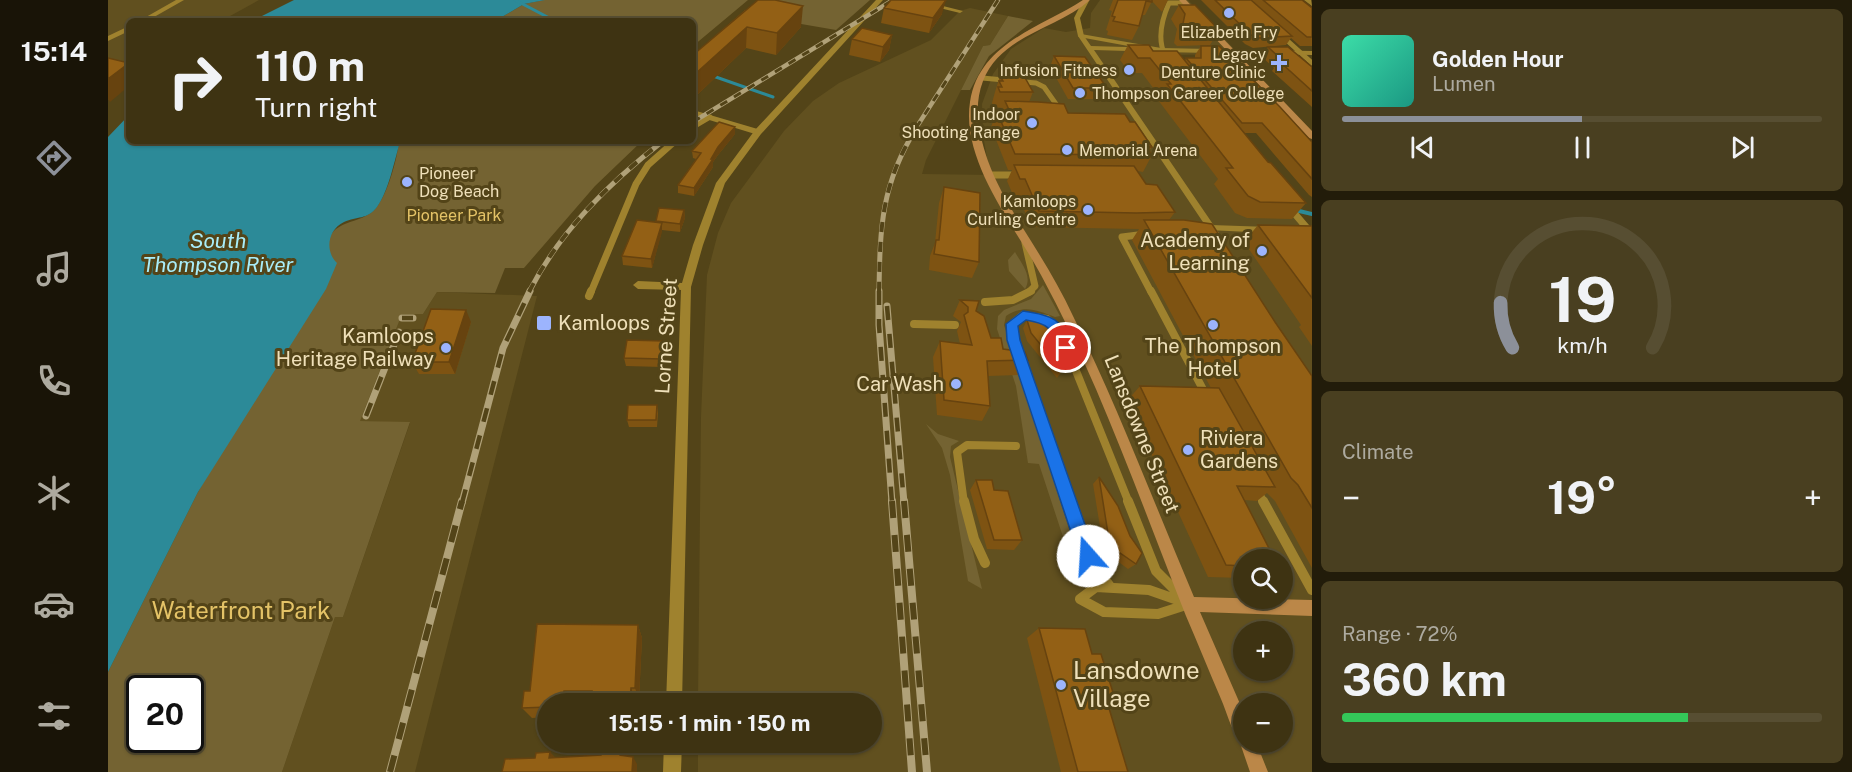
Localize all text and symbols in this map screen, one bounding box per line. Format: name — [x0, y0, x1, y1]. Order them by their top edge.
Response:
marker: Elizabeth Fry — [1222, 6, 1236, 20]
place label: Elizabeth Fry — [1180, 23, 1278, 42]
text: 15:14 — [21, 35, 87, 67]
text: 110 m — [255, 41, 365, 90]
icon: right — [156, 42, 234, 120]
place label: Legacy Denture Clinic — [1161, 45, 1266, 82]
text: Golden Hour — [1432, 46, 1563, 72]
marker: Legacy Denture Clinic — [1270, 54, 1288, 72]
place label: Infusion Fitness — [1000, 61, 1117, 80]
marker: Infusion Fitness — [1122, 63, 1136, 77]
text: Lumen — [1432, 72, 1496, 96]
place label: Thompson Career College — [1092, 84, 1284, 103]
marker: Thompson Career College — [1073, 86, 1087, 100]
text: Turn right — [255, 91, 378, 123]
place label: Indoor Shooting Range — [901, 105, 1020, 142]
marker: Indoor Shooting Range — [1025, 116, 1039, 130]
icon: previous — [1406, 131, 1439, 164]
icon: pause — [1566, 131, 1599, 164]
icon: next — [1726, 131, 1759, 164]
icon: directions — [33, 137, 75, 179]
place label: Memorial Arena — [1079, 141, 1197, 160]
marker: Memorial Arena — [1060, 143, 1074, 157]
place label: Pioneer Dog Beach — [419, 164, 499, 201]
marker: Pioneer Dog Beach — [400, 175, 414, 189]
place label: Kamloops Curling Centre — [967, 192, 1076, 229]
marker: Kamloops Curling Centre — [1081, 203, 1095, 217]
park label: Pioneer Park — [407, 206, 501, 225]
water label: South Thompson River — [142, 228, 295, 277]
place label: Academy of Learning — [1140, 228, 1250, 275]
marker: Academy of Learning — [1255, 244, 1269, 258]
icon: music — [33, 248, 75, 290]
text: 19 — [1548, 263, 1616, 336]
street label: Lorne Street — [650, 277, 682, 395]
place label: Kamloops — [558, 311, 650, 335]
marker: Kamloops — [535, 314, 553, 332]
marker: The Thompson Hotel — [1206, 318, 1220, 332]
pin — [1040, 322, 1091, 373]
place label: Kamloops Heritage Railway — [276, 324, 434, 371]
icon: arrive — [1049, 331, 1082, 364]
text: km/h — [1557, 333, 1607, 358]
place label: The Thompson Hotel — [1145, 334, 1281, 381]
marker: Kamloops Heritage Railway — [439, 341, 453, 355]
street label: Lansdowne Street — [1099, 351, 1185, 517]
icon: phone — [33, 360, 75, 402]
place label: Car Wash — [856, 372, 944, 396]
marker: Car Wash — [949, 377, 963, 391]
place label: Riviera Gardens — [1200, 426, 1278, 473]
text: Climate — [1342, 440, 1414, 464]
marker: Riviera Gardens — [1181, 443, 1195, 457]
text: 19° — [1547, 471, 1617, 524]
icon: climate — [33, 472, 75, 514]
text: − — [1342, 479, 1360, 517]
text: + — [1804, 479, 1822, 517]
position arrow — [1056, 524, 1120, 588]
map controls — [1233, 549, 1293, 753]
button: search — [1233, 549, 1293, 609]
icon: car — [33, 583, 75, 625]
park label: Waterfront Park — [152, 596, 330, 624]
button: + — [1233, 621, 1293, 681]
text: Range · 72% — [1342, 622, 1458, 646]
text: 360 km — [1342, 653, 1507, 706]
place label: Lansdowne Village — [1073, 656, 1200, 712]
speed limit sign: 20 — [126, 675, 204, 753]
marker: Lansdowne Village — [1054, 678, 1068, 692]
button: − — [1233, 693, 1293, 753]
icon: filters — [33, 695, 75, 737]
text: 15:15 · 1 min · 150 m — [609, 710, 810, 736]

